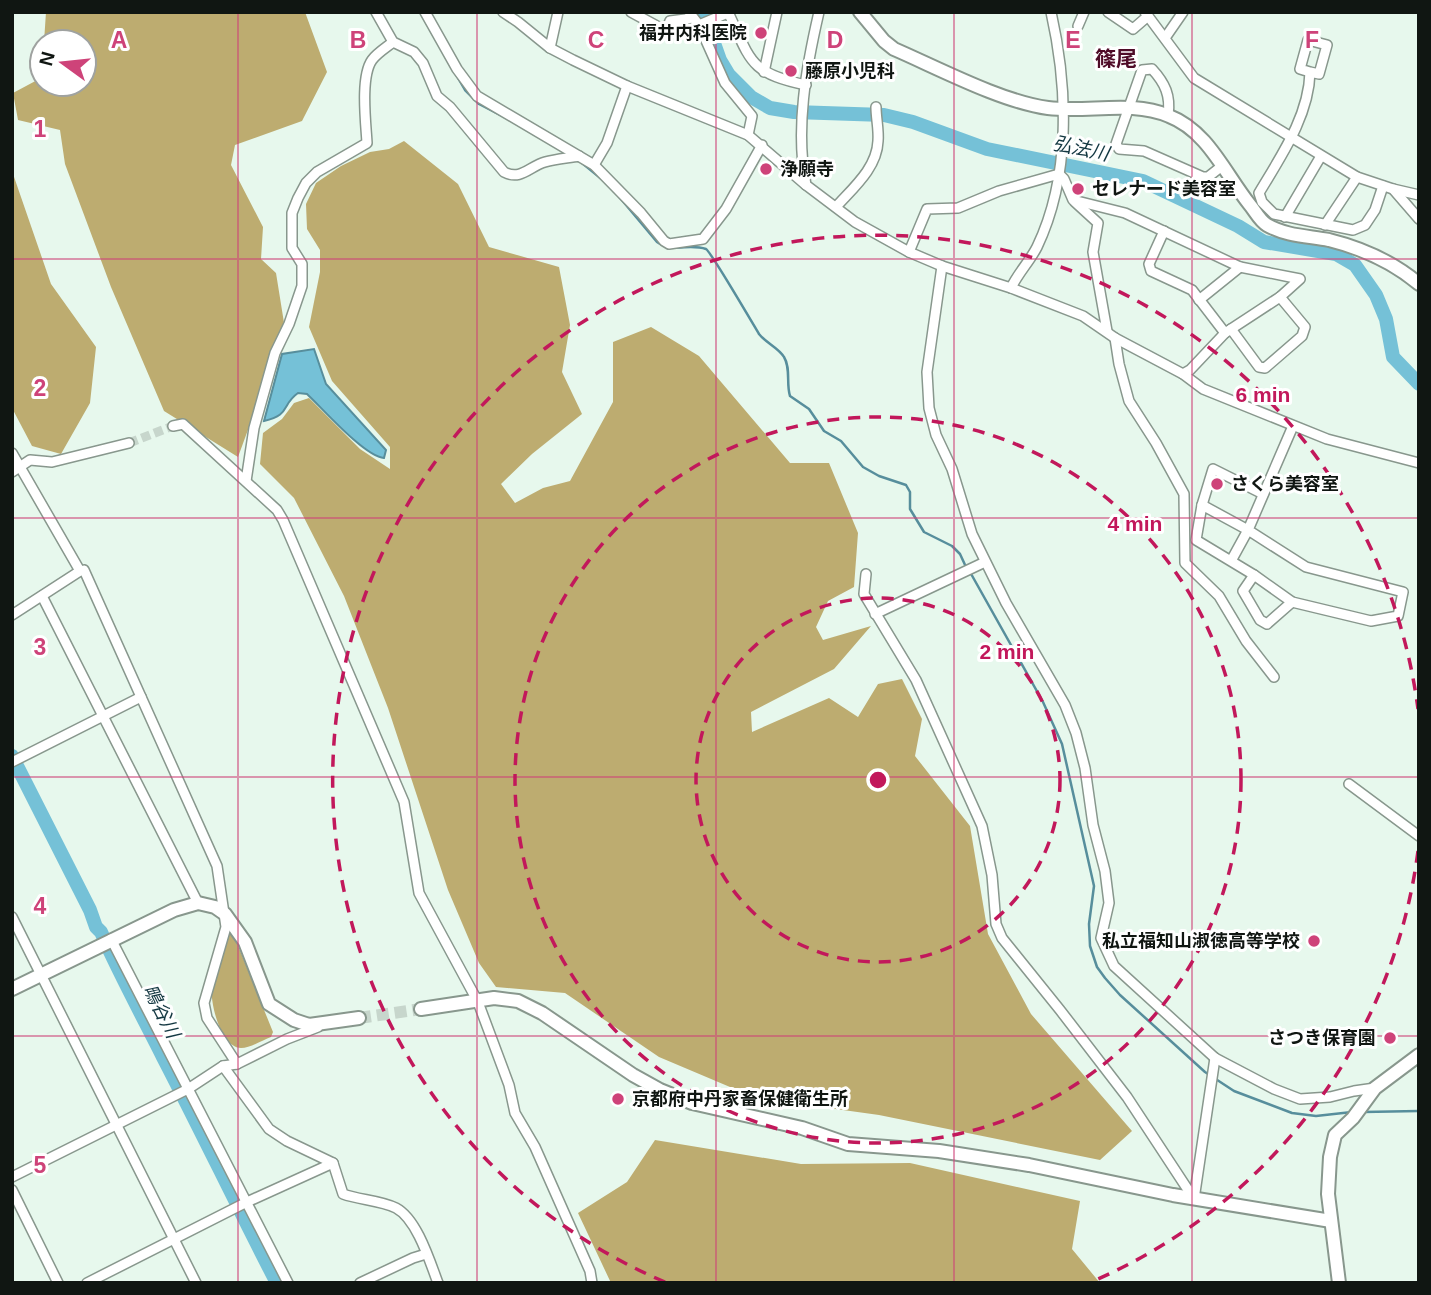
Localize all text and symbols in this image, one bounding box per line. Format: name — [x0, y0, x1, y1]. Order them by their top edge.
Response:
place label: 福井内科医院 — [639, 23, 747, 43]
marker: 福井内科医院 — [753, 25, 769, 41]
text: A — [111, 27, 127, 53]
text: B — [350, 27, 366, 53]
text: C — [588, 27, 604, 53]
text: D — [827, 27, 843, 53]
text: E — [1065, 27, 1081, 53]
text: F — [1305, 27, 1319, 53]
north arrow — [28, 28, 98, 98]
district label: 篠尾 — [1095, 47, 1137, 70]
text: N — [35, 49, 59, 68]
place label: 藤原小児科 — [805, 61, 895, 81]
marker: 藤原小児科 — [783, 63, 799, 79]
text: 1 — [34, 116, 47, 142]
water label: 弘法川 — [1051, 132, 1113, 165]
place label: 浄願寺 — [780, 159, 834, 179]
marker: 浄願寺 — [758, 161, 774, 177]
place label: セレナード美容室 — [1092, 179, 1236, 199]
marker: セレナード美容室 — [1070, 181, 1086, 197]
text: 2 — [34, 375, 46, 401]
text: 6 min — [1236, 383, 1290, 406]
place label: さくら美容室 — [1231, 474, 1339, 494]
marker: さくら美容室 — [1209, 476, 1225, 492]
text: 4 min — [1108, 512, 1162, 535]
text: 3 — [34, 634, 46, 660]
text: 2 min — [980, 640, 1034, 663]
centre of rings — [866, 768, 890, 792]
text: 4 — [34, 893, 47, 919]
place label: 私立福知山淑徳高等学校 — [1102, 931, 1300, 951]
marker: 私立福知山淑徳高等学校 — [1306, 933, 1322, 949]
water label: 鴫谷川 — [139, 981, 185, 1043]
place label: さつき保育園 — [1268, 1028, 1376, 1048]
marker: さつき保育園 — [1382, 1030, 1398, 1046]
place label: 京都府中丹家畜保健衛生所 — [632, 1088, 848, 1109]
marker: 京都府中丹家畜保健衛生所 — [610, 1091, 626, 1107]
text: 5 — [34, 1152, 47, 1178]

